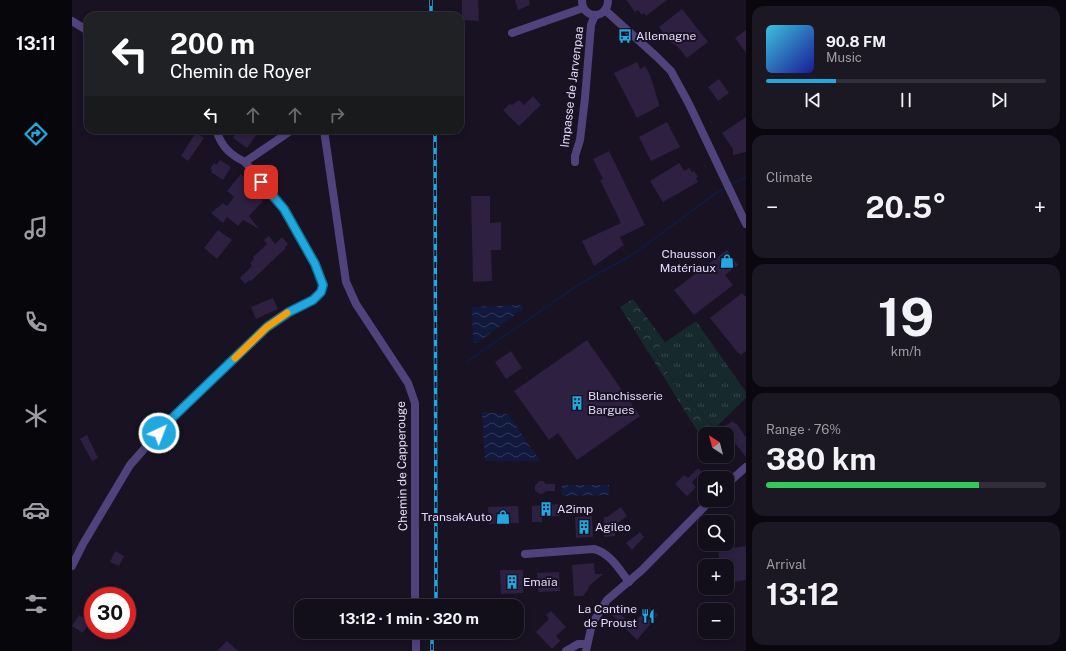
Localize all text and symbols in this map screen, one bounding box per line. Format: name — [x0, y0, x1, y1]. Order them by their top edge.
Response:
street label: Impasse de Jarvenpaa — [558, 26, 586, 148]
text: 200 m — [170, 27, 255, 60]
icon: left — [104, 28, 156, 80]
bus stop icon: Allemagne — [617, 28, 633, 44]
place label: Allemagne — [636, 29, 696, 43]
text: 13:11 — [16, 33, 56, 54]
text: 90.8 FM — [826, 33, 886, 50]
text: Music — [826, 50, 862, 65]
text: Chemin de Royer — [170, 61, 311, 82]
icon: previous — [802, 89, 824, 111]
icon: pause — [895, 89, 917, 111]
icon: next — [988, 89, 1010, 111]
icon: left — [200, 104, 222, 126]
icon: ahead — [242, 104, 264, 126]
icon: ahead — [284, 104, 306, 126]
icon: right — [326, 104, 348, 126]
icon: directions — [22, 120, 50, 148]
pin — [244, 165, 278, 199]
text: Climate — [766, 170, 813, 185]
icon: arrive — [250, 171, 272, 193]
text: 20.5° — [866, 189, 946, 225]
text: − — [766, 194, 778, 220]
text: + — [1034, 194, 1046, 220]
icon: music — [22, 214, 50, 242]
place label: Chausson Matériaux — [660, 247, 716, 275]
shop icon: Chausson Matériaux — [719, 253, 735, 269]
text: 19 — [878, 287, 934, 348]
icon: phone — [22, 308, 50, 336]
text: km/h — [891, 344, 921, 359]
place label: Blanchisserie Bargues — [588, 389, 663, 417]
building icon: Blanchisserie Bargues — [569, 395, 585, 411]
street label: Chemin de Capperouge — [394, 401, 410, 531]
icon: climate — [22, 402, 50, 430]
position arrow — [138, 412, 180, 454]
text: Range · 76% — [766, 422, 841, 437]
north arrow — [698, 427, 734, 463]
map controls — [698, 427, 734, 639]
text: 380 km — [766, 441, 876, 477]
button: sound — [698, 471, 734, 507]
icon: car — [22, 496, 50, 524]
building icon: A2imp — [538, 501, 554, 517]
place label: A2imp — [557, 502, 593, 516]
shop icon: TransakAuto — [495, 509, 511, 525]
place label: TransakAuto — [421, 510, 492, 524]
button: search — [698, 515, 734, 551]
building icon: Agileo — [576, 519, 592, 535]
place label: Agileo — [595, 520, 631, 534]
text: Arrival — [766, 557, 806, 572]
button: + — [698, 559, 734, 595]
building icon: Emaïa — [504, 574, 520, 590]
place label: Emaïa — [523, 575, 558, 589]
text: 13:12 — [766, 576, 839, 612]
speed limit sign: 30 — [84, 587, 136, 639]
icon: filters — [22, 590, 50, 618]
place label: La Cantine de Proust — [578, 602, 637, 630]
button: − — [698, 603, 734, 639]
restaurant icon: La Cantine de Proust — [640, 608, 656, 624]
text: 13:12 · 1 min · 320 m — [339, 610, 479, 627]

